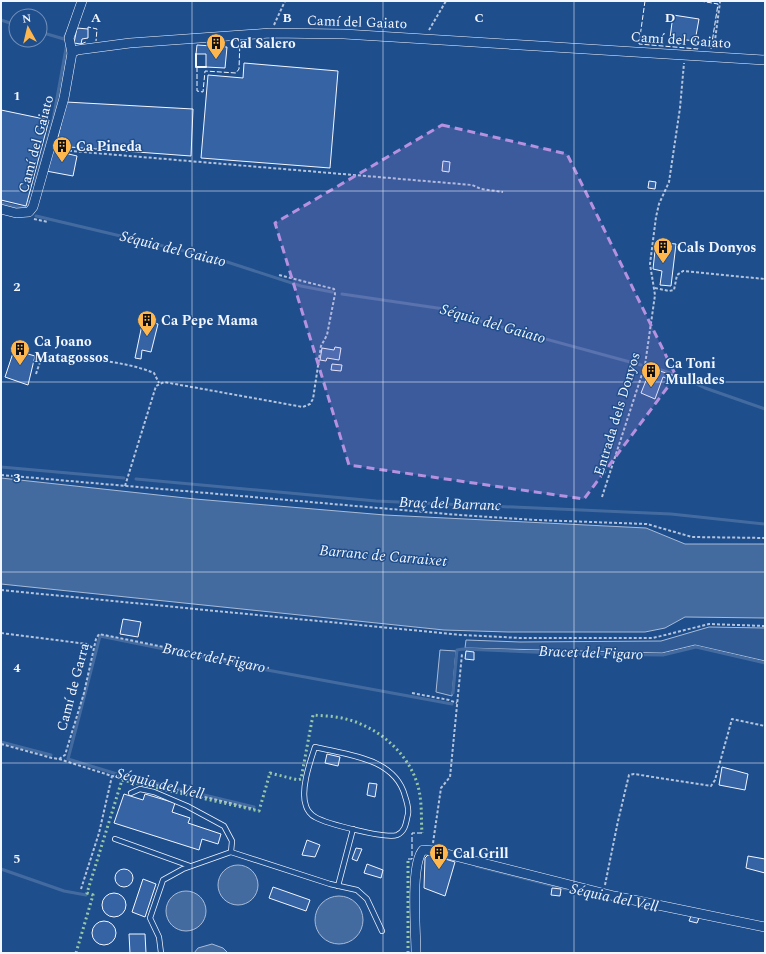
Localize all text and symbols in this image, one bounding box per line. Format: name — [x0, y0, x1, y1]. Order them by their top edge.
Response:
north arrow — [8, 8, 48, 48]
text: A — [91, 8, 101, 28]
text: B — [282, 8, 292, 28]
text: C — [474, 8, 484, 28]
text: D — [665, 8, 675, 28]
text: N — [21, 10, 32, 28]
street label: Camí del Gaiato — [306, 10, 408, 34]
street label: Camí del Gaiato — [630, 26, 732, 54]
building icon: Cal Salero — [205, 32, 227, 60]
place label: Cal Salero — [230, 33, 296, 54]
text: 1 — [13, 86, 21, 106]
street label: Camí del Gaiato — [13, 93, 59, 195]
building icon: Ca Pineda — [51, 135, 73, 163]
place label: Ca Pineda — [76, 136, 143, 157]
water label: Séquia del Gaiato — [117, 225, 229, 273]
building icon: Cals Donyos — [652, 236, 674, 264]
place label: Cals Donyos — [677, 237, 756, 258]
text: 2 — [13, 277, 21, 297]
water label: Séquia del Gaiato — [438, 298, 548, 350]
building icon: Ca Pepe Mama — [136, 309, 158, 337]
place label: Ca Pepe Mama — [161, 310, 259, 331]
place label: Ca Joano Matagossos — [34, 331, 109, 368]
building icon: Ca Joano Matagossos — [9, 338, 31, 366]
street label: Entrada dels Donyos — [588, 350, 646, 478]
place label: Ca Toni Mullades — [665, 353, 725, 390]
building icon: Ca Toni Mullades — [640, 360, 662, 388]
text: 3 — [13, 468, 21, 488]
water label: Braç del Barranc — [398, 491, 502, 517]
water label: Barranc de Carraixet — [318, 539, 448, 573]
water label: Bracet del Figaro — [160, 637, 268, 679]
street label: Camí de Garra — [51, 640, 95, 734]
water label: Bracet del Figaro — [538, 640, 644, 666]
text: 4 — [13, 658, 21, 678]
water label: Séquia del Vell — [114, 762, 206, 806]
building icon: Cal Grill — [428, 842, 450, 870]
place label: Cal Grill — [453, 843, 509, 864]
text: 5 — [13, 849, 21, 869]
water label: Séquia del Vell — [568, 877, 660, 919]

